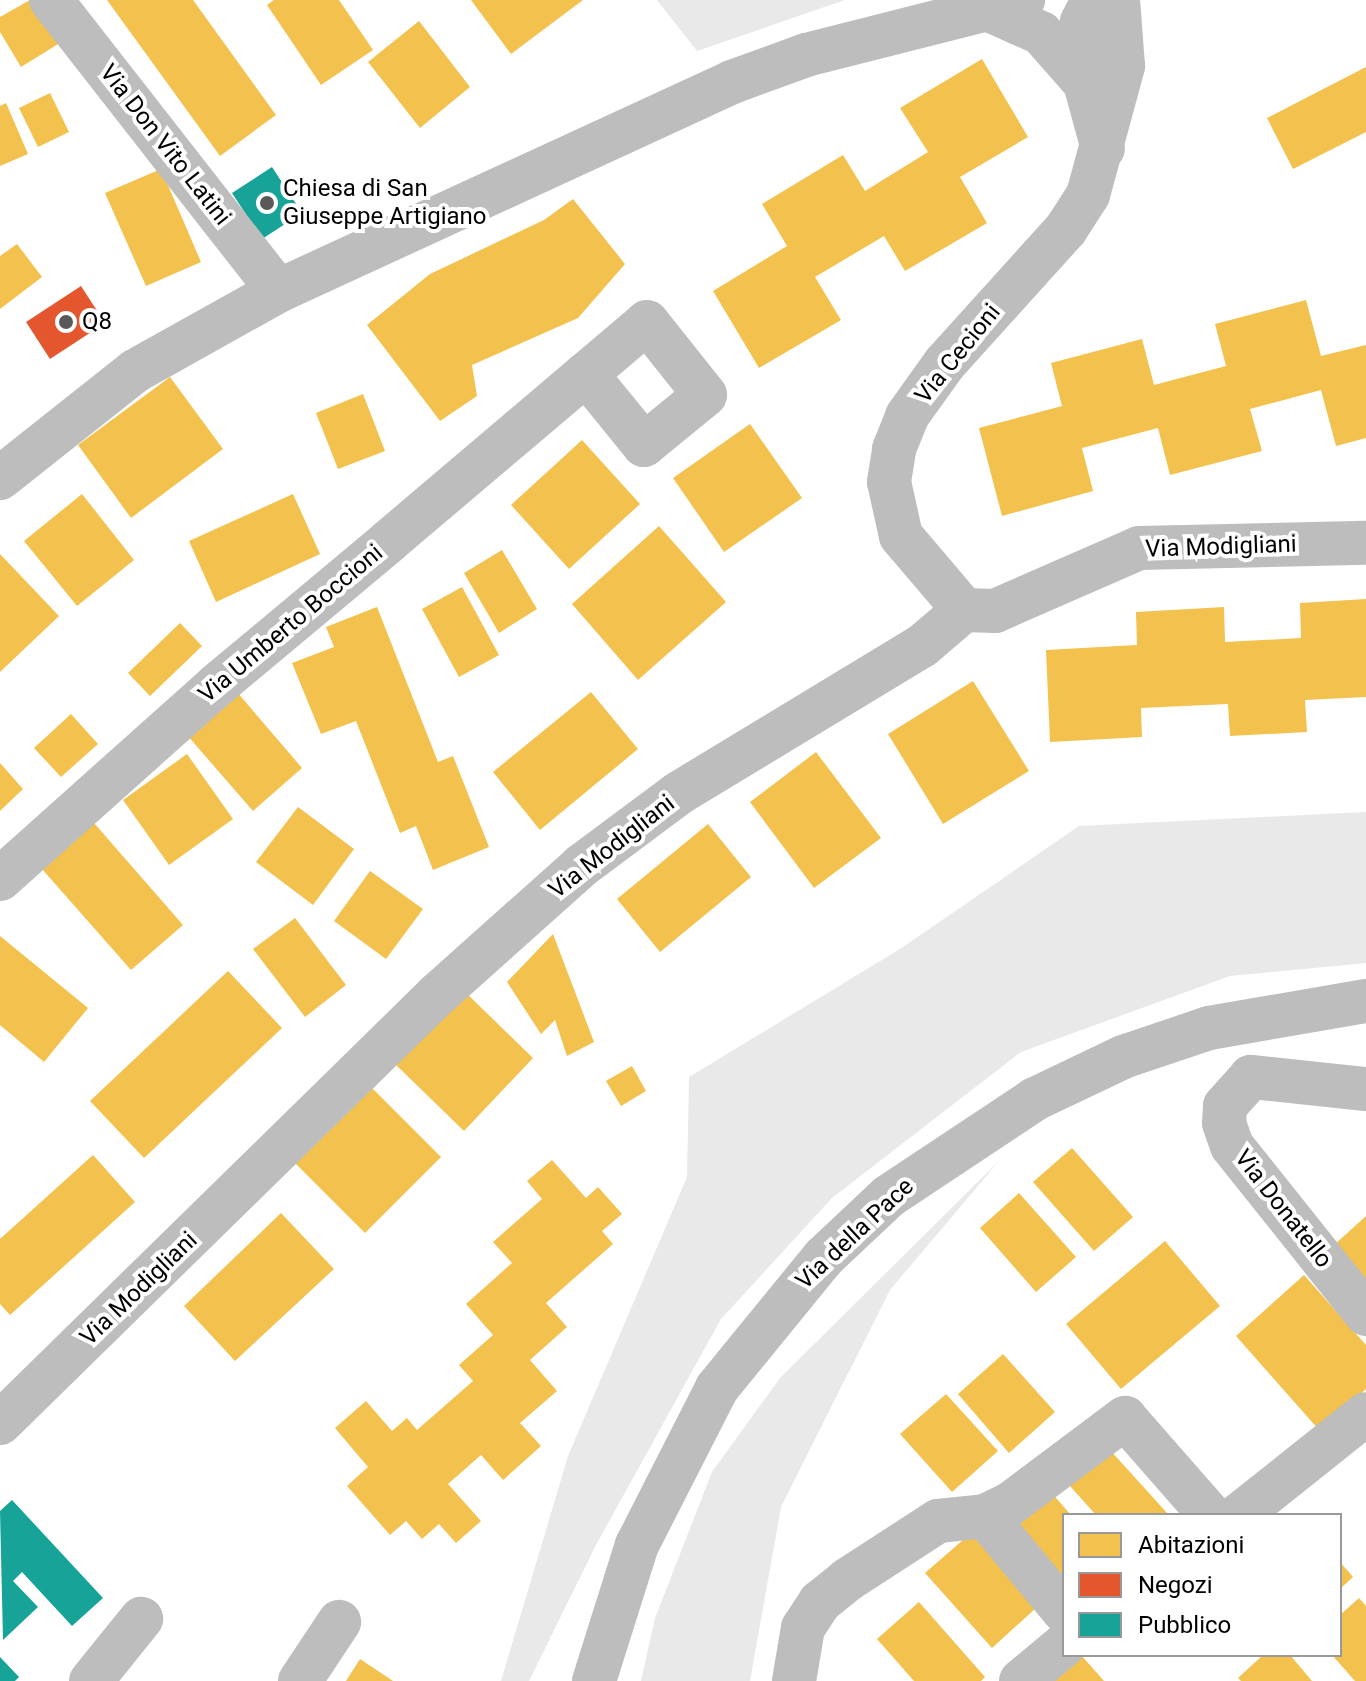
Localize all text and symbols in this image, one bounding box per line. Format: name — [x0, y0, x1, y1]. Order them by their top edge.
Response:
street label: Via Don Vito Latini — [93, 59, 237, 231]
place label: Chiesa di San Giuseppe Artigiano — [283, 175, 487, 231]
marker: Chiesa di San Giuseppe Artigiano — [258, 194, 276, 212]
street label: Via Cecioni — [909, 298, 1007, 410]
place label: Q8 — [82, 308, 112, 336]
marker: Q8 — [57, 313, 75, 331]
street label: Via Modigliani — [1145, 530, 1297, 564]
street label: Via Umberto Boccioni — [193, 539, 389, 709]
street label: Via Modigliani — [543, 789, 681, 905]
street label: Via Donatello — [1228, 1144, 1338, 1274]
street label: Via della Pace — [790, 1172, 920, 1296]
street label: Via Modigliani — [75, 1226, 203, 1352]
legend — [1062, 1513, 1342, 1657]
text: Abitazioni — [1138, 1531, 1244, 1559]
text: Negozi — [1138, 1571, 1213, 1599]
text: Pubblico — [1138, 1611, 1231, 1639]

